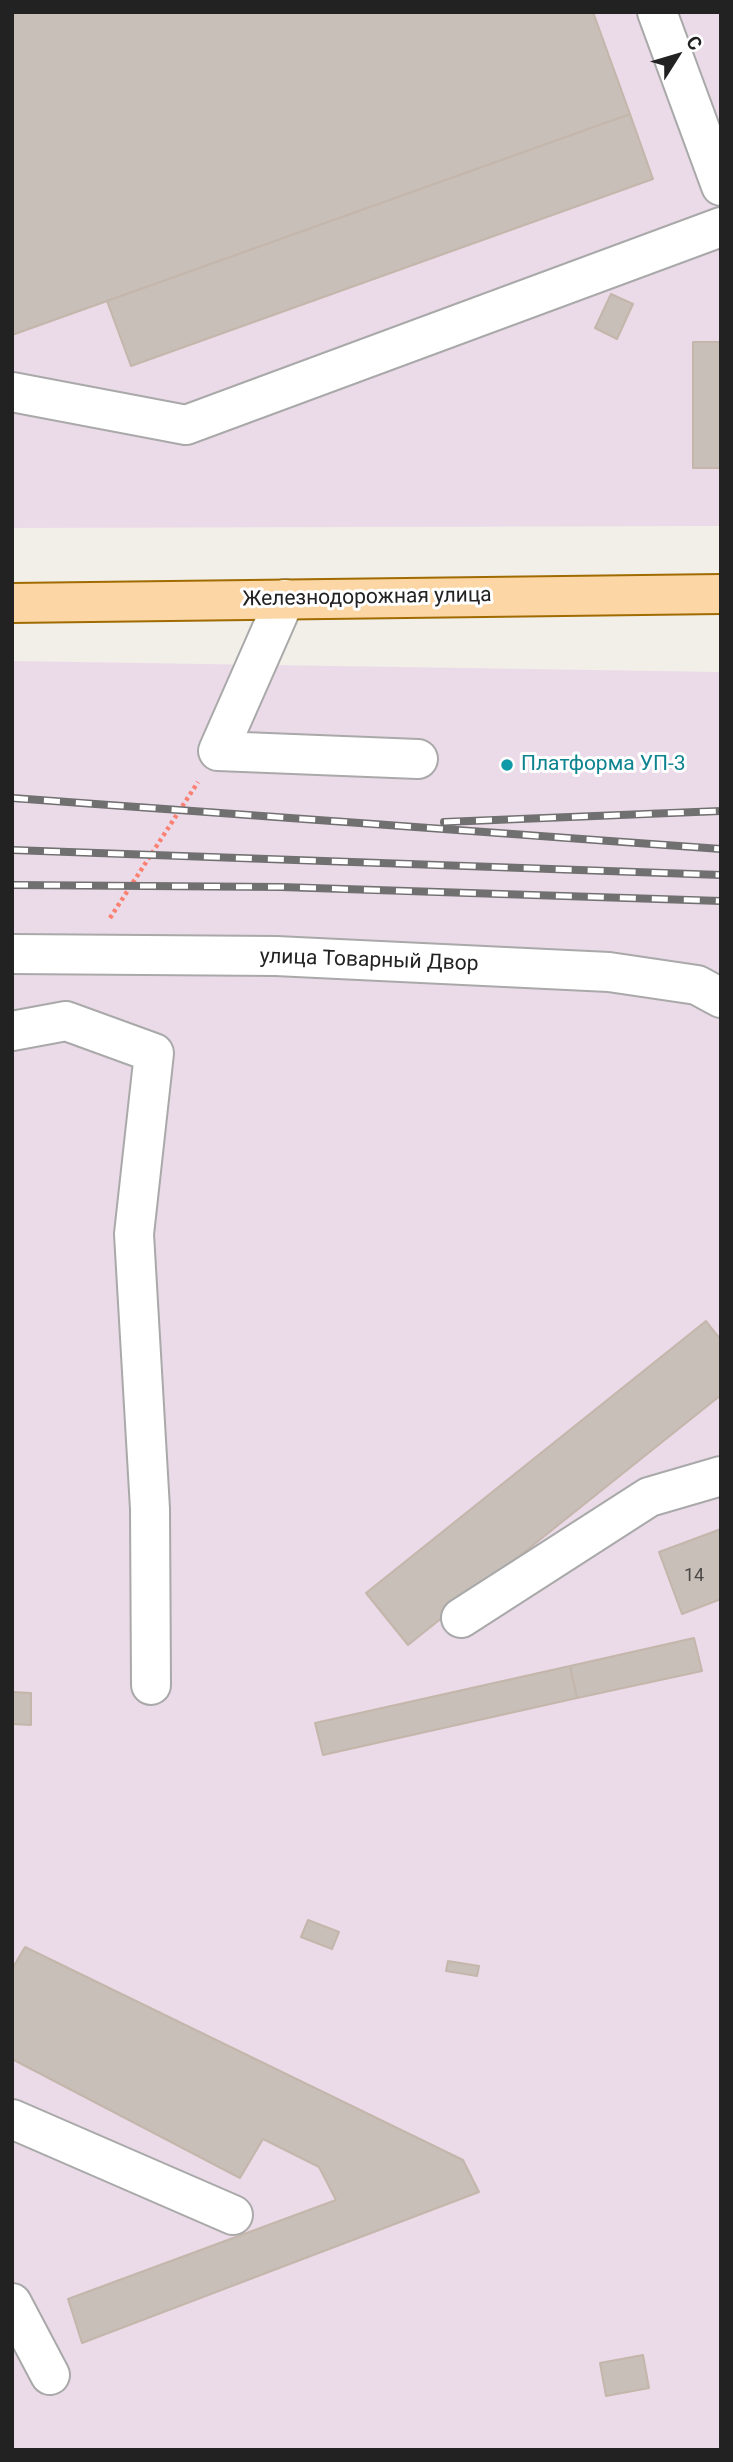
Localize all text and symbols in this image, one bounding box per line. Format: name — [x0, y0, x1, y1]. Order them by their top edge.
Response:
north arrow — [642, 21, 712, 91]
text: С — [681, 31, 707, 55]
street label: Железнодорожная улица — [242, 583, 492, 613]
place label: Платформа УП-3 — [521, 752, 686, 778]
marker: Платформа УП-3 — [499, 757, 515, 773]
street label: улица Товарный Двор — [259, 945, 479, 977]
house number: 14 — [684, 1565, 704, 1587]

